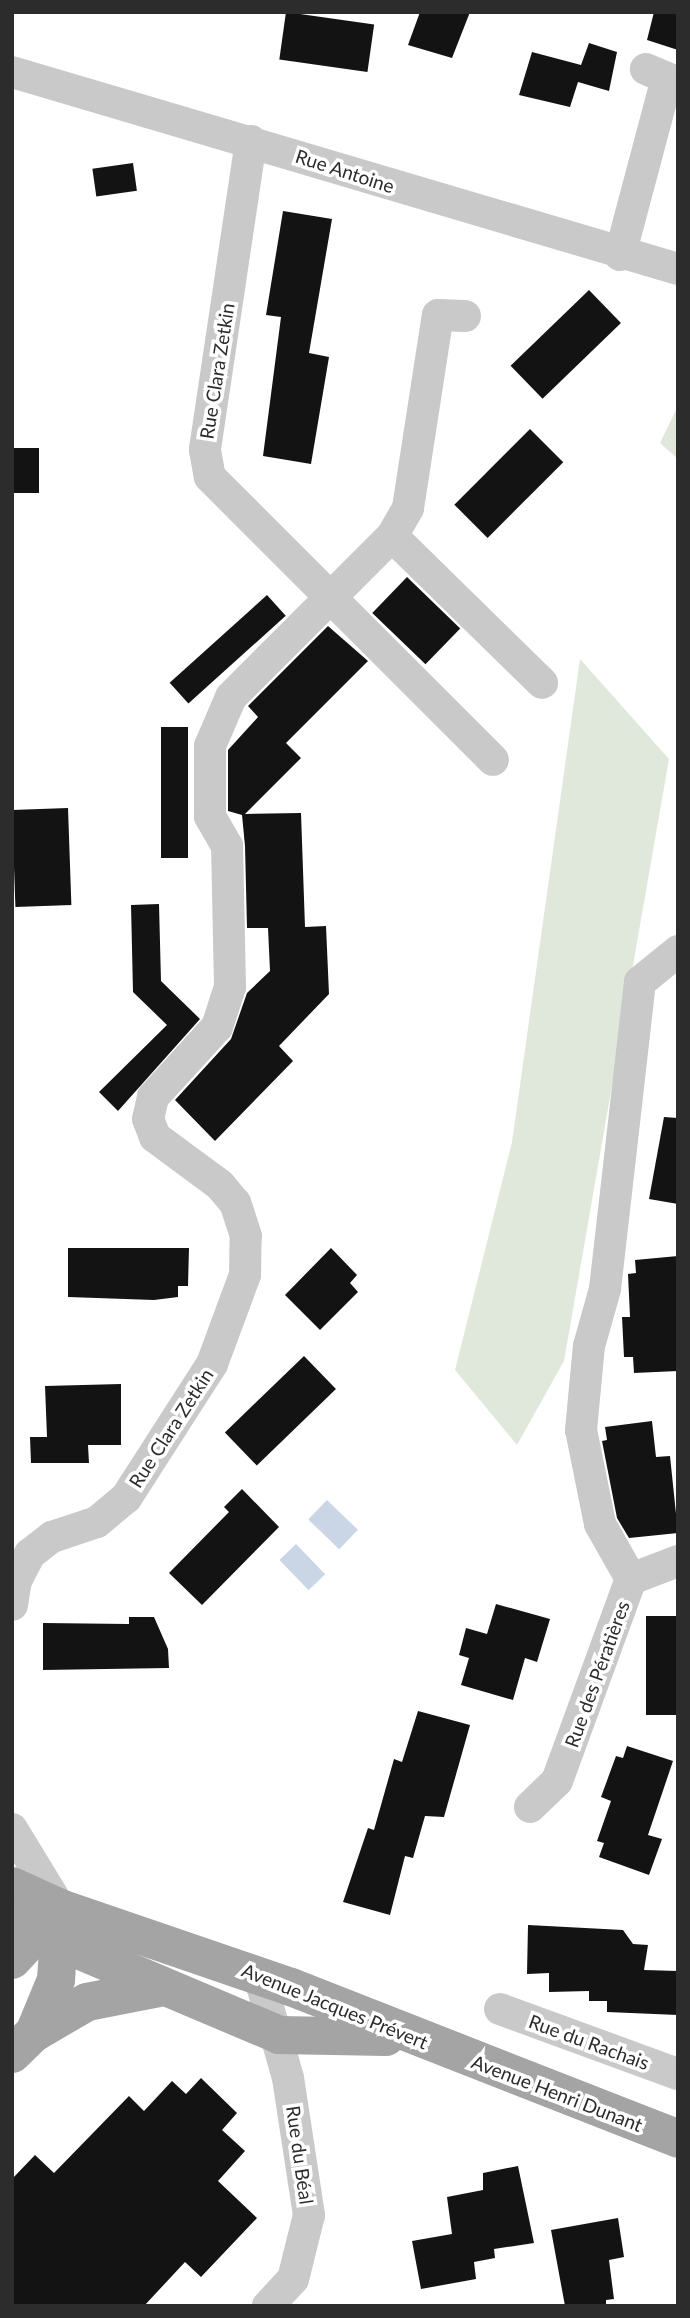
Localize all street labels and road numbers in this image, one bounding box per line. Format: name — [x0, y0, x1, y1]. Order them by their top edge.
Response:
street label: Rue Antoine — [292, 144, 398, 198]
street label: Rue Clara Zetkin — [195, 301, 239, 441]
street label: Rue Clara Zetkin — [124, 1364, 218, 1492]
street label: Rue des Pératières — [560, 1598, 634, 1750]
street label: Avenue Jacques Prévert — [238, 1958, 432, 2054]
street label: Rue du Rachais — [526, 2010, 652, 2074]
street label: Avenue Henri Dunant — [468, 2050, 646, 2136]
street label: Rue du Béal — [282, 2104, 318, 2206]

